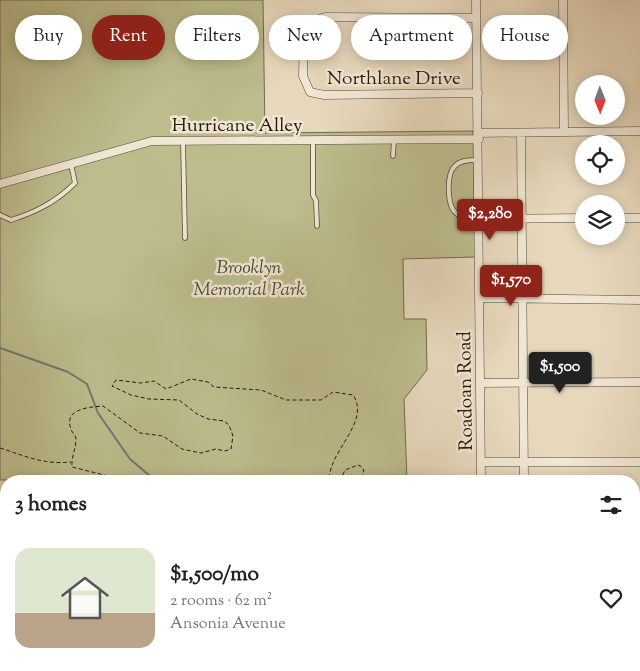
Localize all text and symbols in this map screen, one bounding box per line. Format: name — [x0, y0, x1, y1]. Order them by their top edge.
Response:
chip: Buy — [15, 15, 82, 60]
chip: Rent — [92, 15, 165, 60]
chip: Filters — [175, 15, 259, 60]
chip: New — [269, 15, 341, 60]
chip: Apartment — [351, 15, 472, 60]
chip: House — [482, 15, 568, 60]
street label: Northlane Drive — [327, 66, 461, 93]
north arrow — [575, 75, 625, 125]
map controls — [575, 75, 625, 245]
street label: Hurricane Alley — [172, 113, 303, 140]
button: locate — [575, 135, 625, 185]
button: layers — [575, 195, 625, 245]
pin: $2,280 — [449, 198, 531, 241]
text: $2,280 — [468, 203, 512, 226]
park label: Brooklyn Memorial Park — [193, 255, 305, 304]
pin: $1,570 — [470, 264, 552, 307]
text: $1,570 — [491, 269, 531, 292]
street label: Roadoan Road — [452, 331, 481, 451]
pin: $1,500 — [519, 352, 601, 394]
text: $1,500 — [540, 356, 580, 379]
text: 3 homes — [15, 490, 87, 520]
icon: filters — [597, 491, 625, 519]
text: $1,500/mo — [170, 560, 259, 590]
icon: home — [55, 568, 115, 628]
icon: heart — [597, 584, 625, 612]
text: 2 rooms · 62 m² — [170, 590, 272, 613]
text: Ansonia Avenue — [170, 613, 286, 636]

